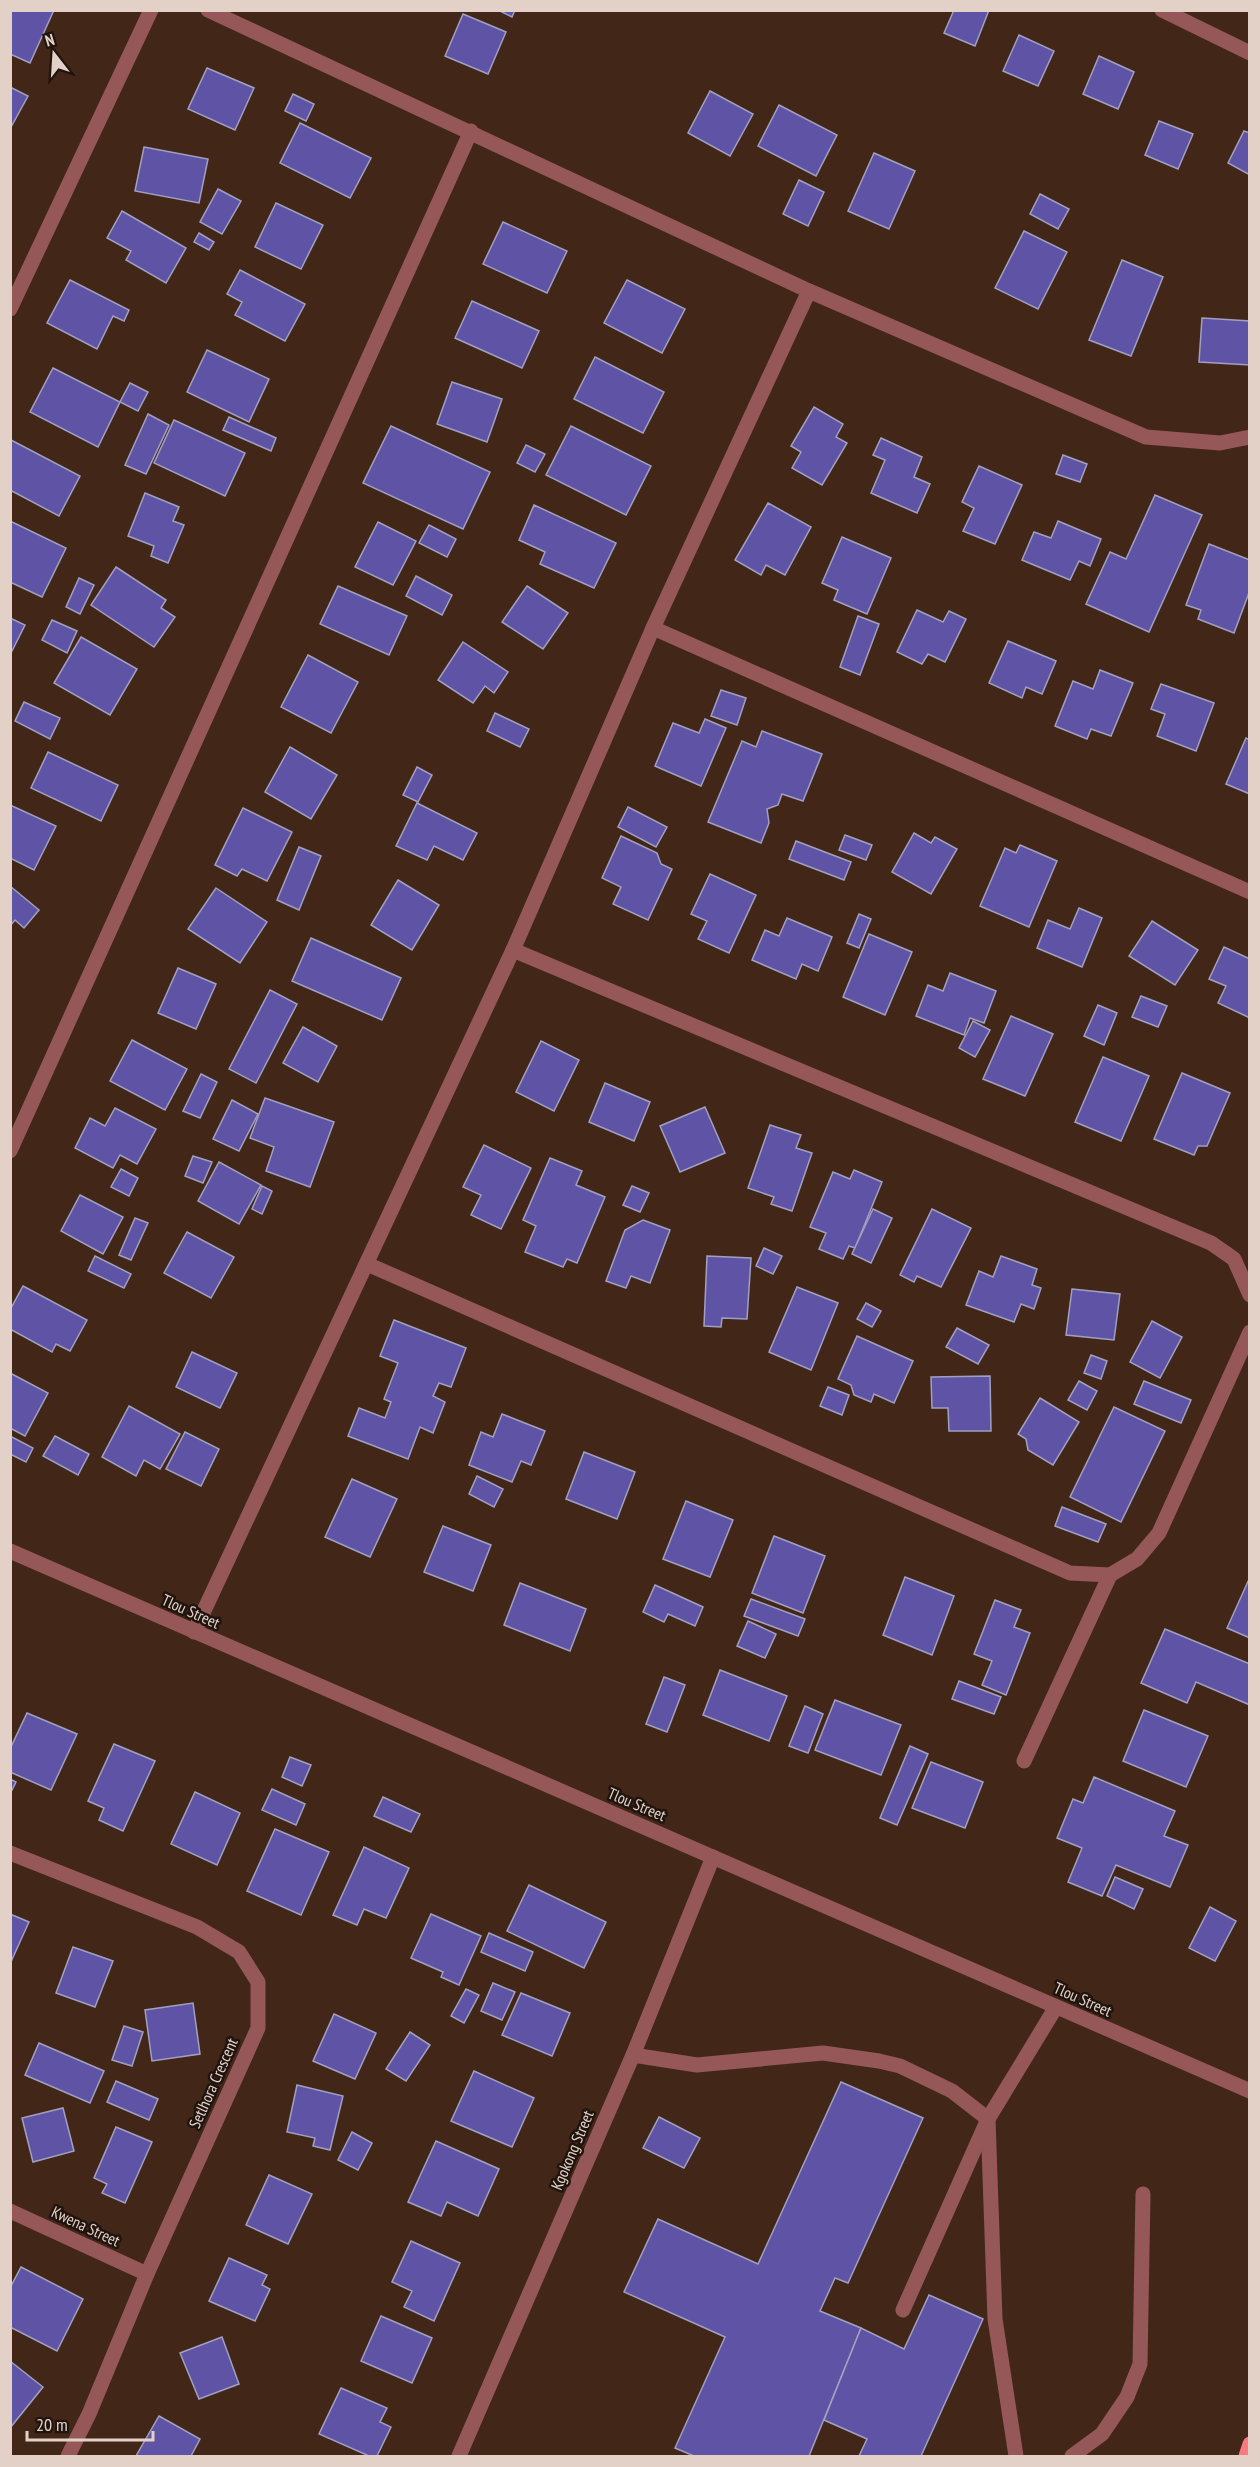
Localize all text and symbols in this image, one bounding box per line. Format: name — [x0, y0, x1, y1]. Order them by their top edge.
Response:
north arrow — [24, 24, 84, 84]
text: N — [43, 29, 57, 50]
street label: Tlou Street — [159, 1589, 224, 1633]
street label: Tlou Street — [605, 1783, 670, 1825]
street label: Tlou Street — [1051, 1977, 1116, 2021]
street label: Setlhora Crescent — [184, 2034, 242, 2131]
street label: Kgokong Street — [546, 2107, 598, 2193]
street label: Kwena Street — [49, 2202, 124, 2251]
scale bar — [27, 2404, 153, 2442]
text: 20 m — [36, 2413, 68, 2436]

